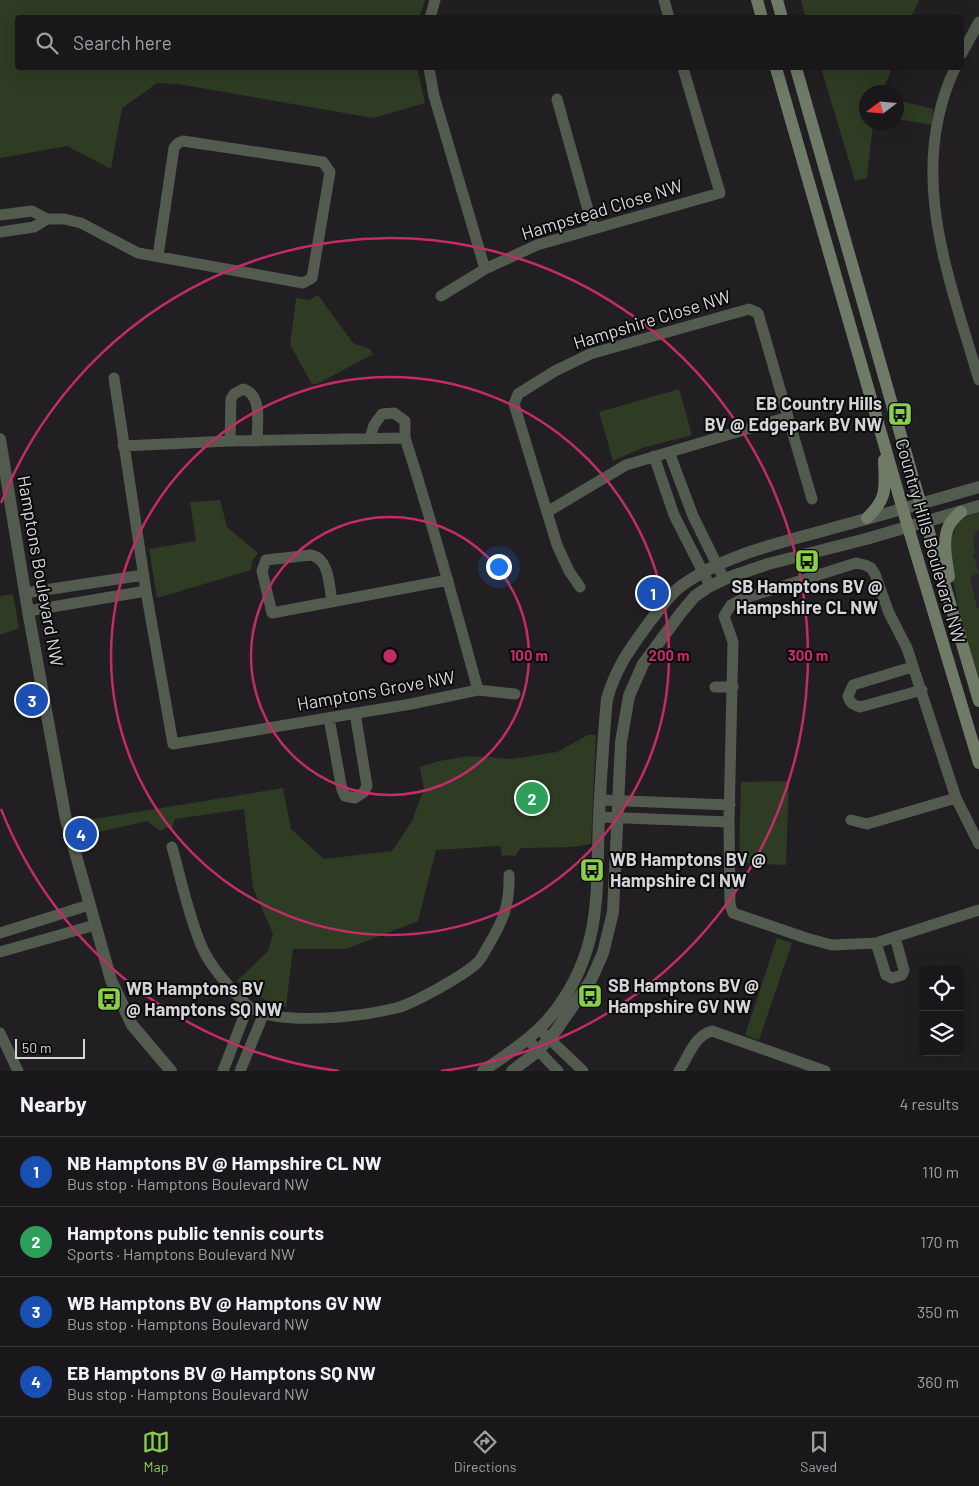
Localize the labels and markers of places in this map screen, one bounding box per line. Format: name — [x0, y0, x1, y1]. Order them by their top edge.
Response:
place label: EB Country Hills BV @ Edgepark BV NW — [705, 392, 882, 435]
bus stop icon: EB Country Hills BV @ Edgepark BV NW — [887, 401, 913, 427]
bus stop icon: SB Hamptons BV @ Hampshire CL NW — [794, 548, 820, 574]
pin: 1 — [637, 574, 669, 612]
place label: SB Hamptons BV @ Hampshire CL NW — [732, 575, 883, 618]
centre of rings — [381, 647, 399, 665]
pin: 3 — [16, 681, 48, 719]
pin: 2 — [516, 779, 548, 817]
pin: 4 — [65, 815, 97, 853]
place label: WB Hamptons BV @ Hampshire CI NW — [610, 848, 766, 891]
bus stop icon: WB Hamptons BV @ Hampshire CI NW — [579, 857, 605, 883]
place label: SB Hamptons BV @ Hampshire GV NW — [608, 974, 759, 1017]
place label: WB Hamptons BV @ Hamptons SQ NW — [126, 977, 283, 1020]
bus stop icon: SB Hamptons BV @ Hampshire GV NW — [577, 983, 603, 1009]
bus stop icon: WB Hamptons BV @ Hamptons SQ NW — [96, 986, 122, 1012]

